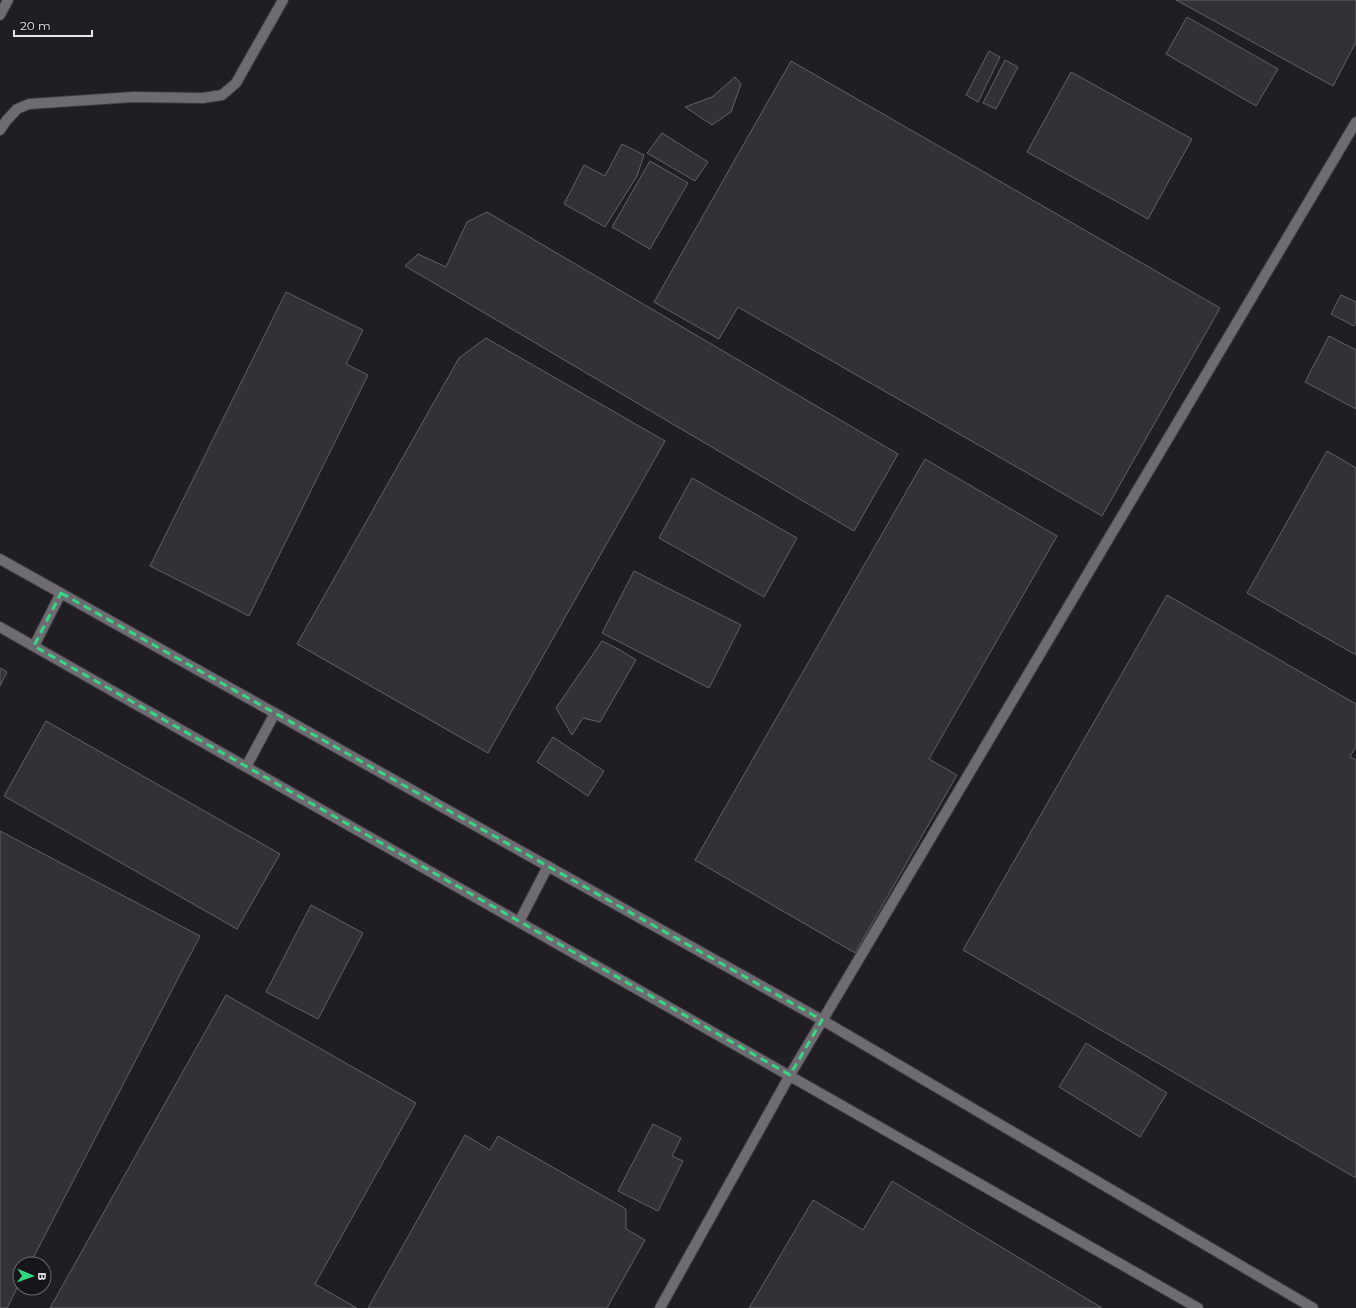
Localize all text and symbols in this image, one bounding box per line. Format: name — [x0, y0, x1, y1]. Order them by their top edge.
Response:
scale bar — [14, 12, 92, 38]
text: 20 m — [20, 18, 51, 33]
north arrow — [12, 1256, 52, 1296]
text: B — [35, 1272, 49, 1281]

